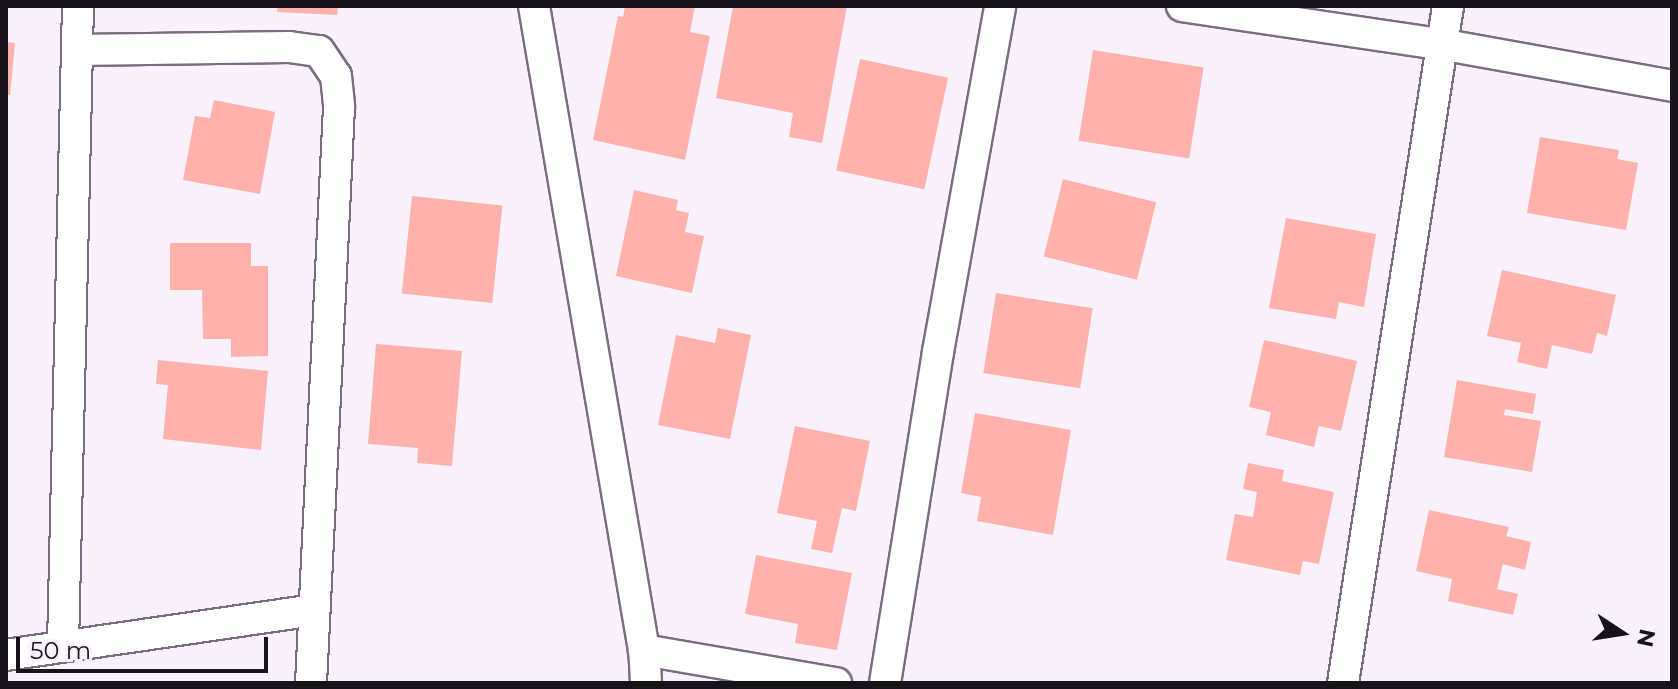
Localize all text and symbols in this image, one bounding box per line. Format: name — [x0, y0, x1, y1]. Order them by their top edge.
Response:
north arrow — [1582, 593, 1662, 673]
scale bar — [20, 621, 272, 671]
text: N — [1631, 627, 1661, 650]
text: 50 m — [30, 636, 91, 665]

